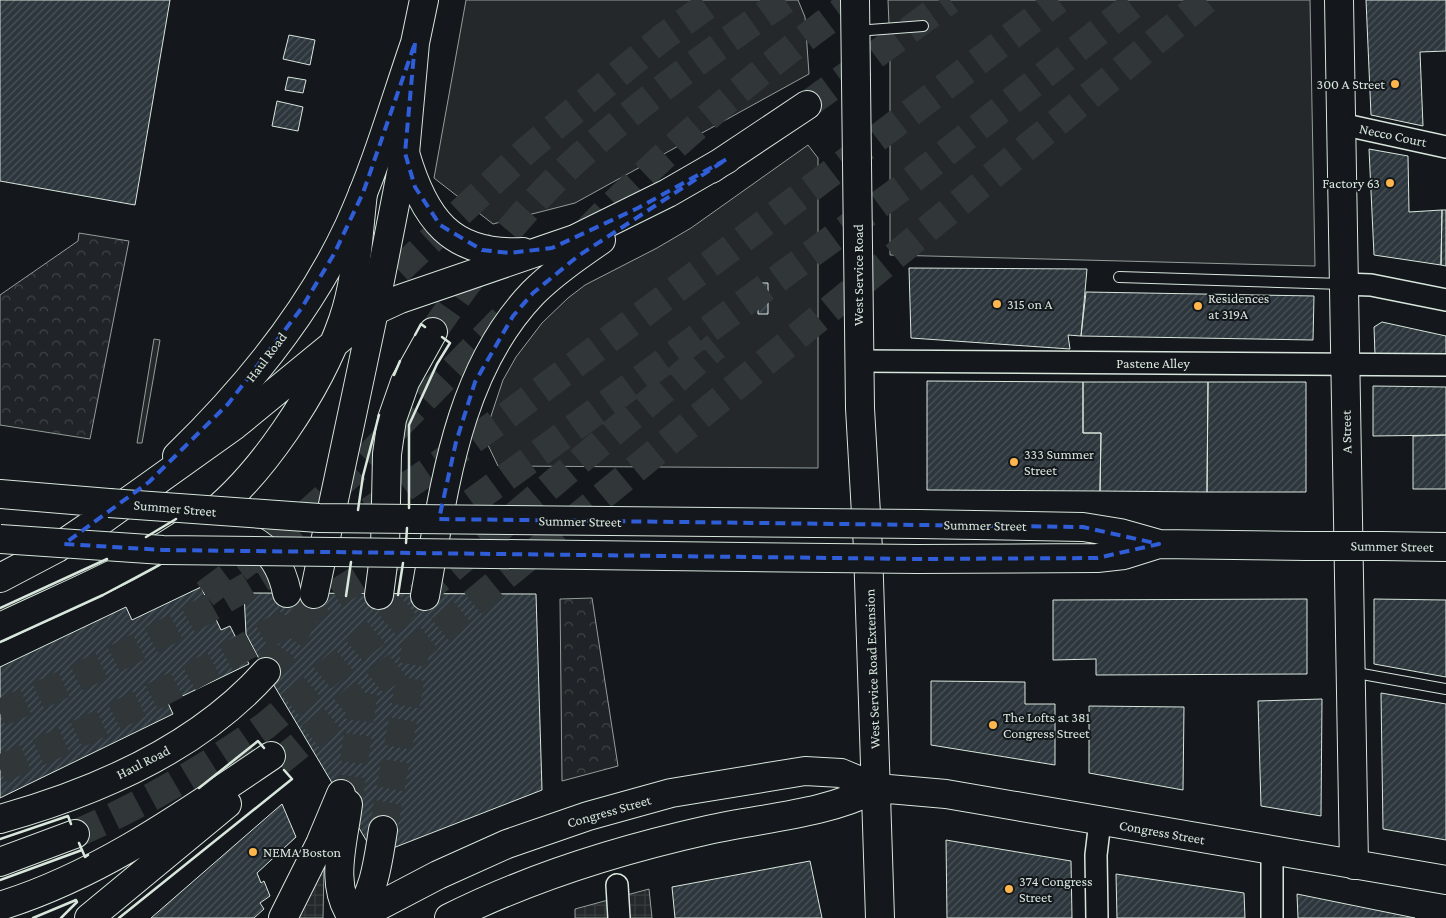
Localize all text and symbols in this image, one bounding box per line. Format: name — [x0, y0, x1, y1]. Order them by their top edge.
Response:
place label: 300 A Street — [1317, 76, 1385, 92]
marker: 300 A Street — [1389, 78, 1401, 90]
street label: Necco Court — [1358, 120, 1429, 150]
place label: Factory 63 — [1322, 175, 1380, 191]
marker: Factory 63 — [1384, 177, 1396, 189]
street label: West Service Road — [850, 223, 866, 326]
place label: Residences at 319A — [1208, 290, 1269, 322]
place label: 315 on A — [1007, 296, 1053, 312]
marker: 315 on A — [991, 298, 1003, 310]
marker: Residences at 319A — [1192, 300, 1204, 312]
street label: Haul Road — [242, 329, 290, 385]
street label: Pastene Alley — [1116, 355, 1190, 371]
street label: A Street — [1338, 410, 1354, 454]
place label: 333 Summer Street — [1024, 446, 1094, 478]
marker: 333 Summer Street — [1008, 456, 1020, 468]
street label: Summer Street — [133, 496, 217, 520]
street label: Summer Street — [538, 512, 622, 530]
street label: Summer Street — [943, 516, 1027, 534]
street label: Summer Street — [1350, 537, 1434, 555]
street label: West Service Road Extension — [861, 588, 883, 749]
place label: The Lofts at 381 Congress Street — [1003, 709, 1091, 741]
marker: The Lofts at 381 Congress Street — [987, 719, 999, 731]
street label: Haul Road — [114, 741, 173, 782]
street label: Congress Street — [565, 791, 653, 831]
street label: Congress Street — [1118, 817, 1206, 847]
place label: NEMA Boston — [263, 844, 342, 860]
marker: NEMA Boston — [247, 846, 259, 858]
place label: 374 Congress Street — [1019, 873, 1093, 905]
marker: 374 Congress Street — [1003, 883, 1015, 895]

